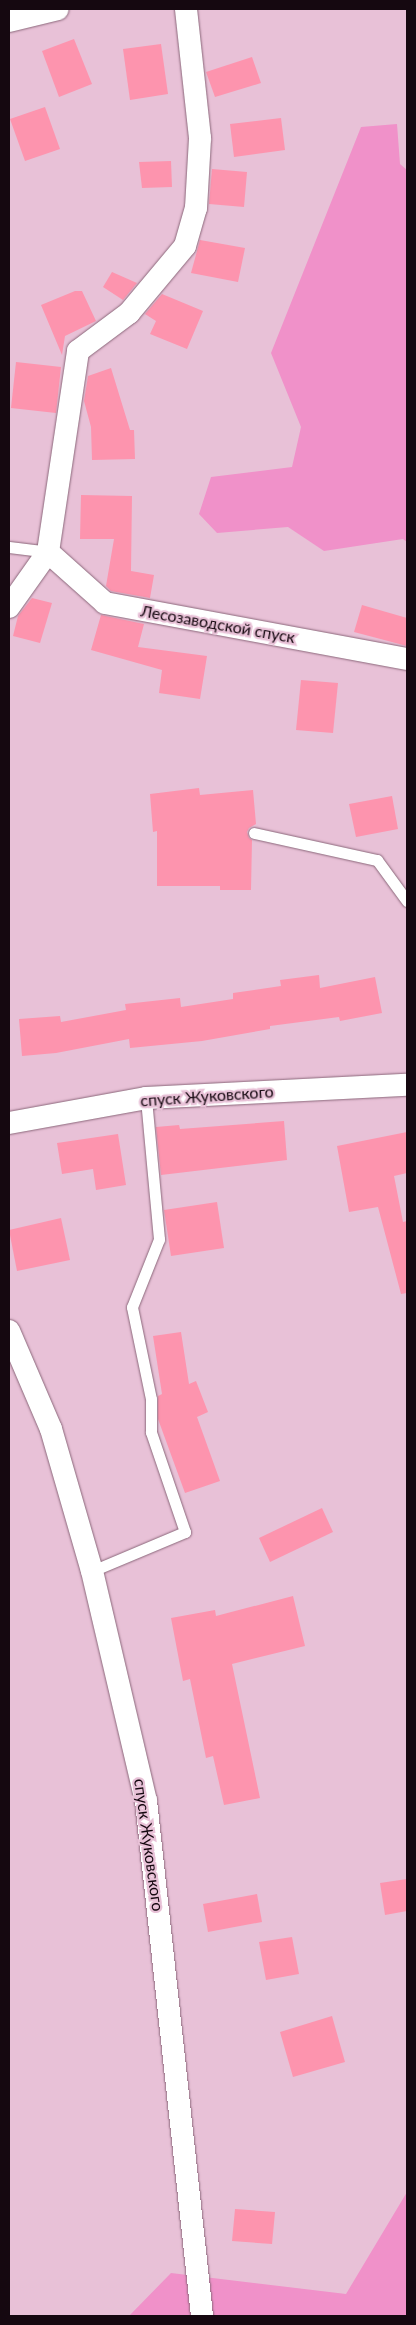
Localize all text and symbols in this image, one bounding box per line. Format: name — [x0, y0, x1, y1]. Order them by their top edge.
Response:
street label: Лесозаводской спуск — [139, 601, 297, 647]
street label: спуск Жуковского — [140, 1082, 274, 1110]
street label: спуск Жуковского — [130, 1777, 168, 1913]

